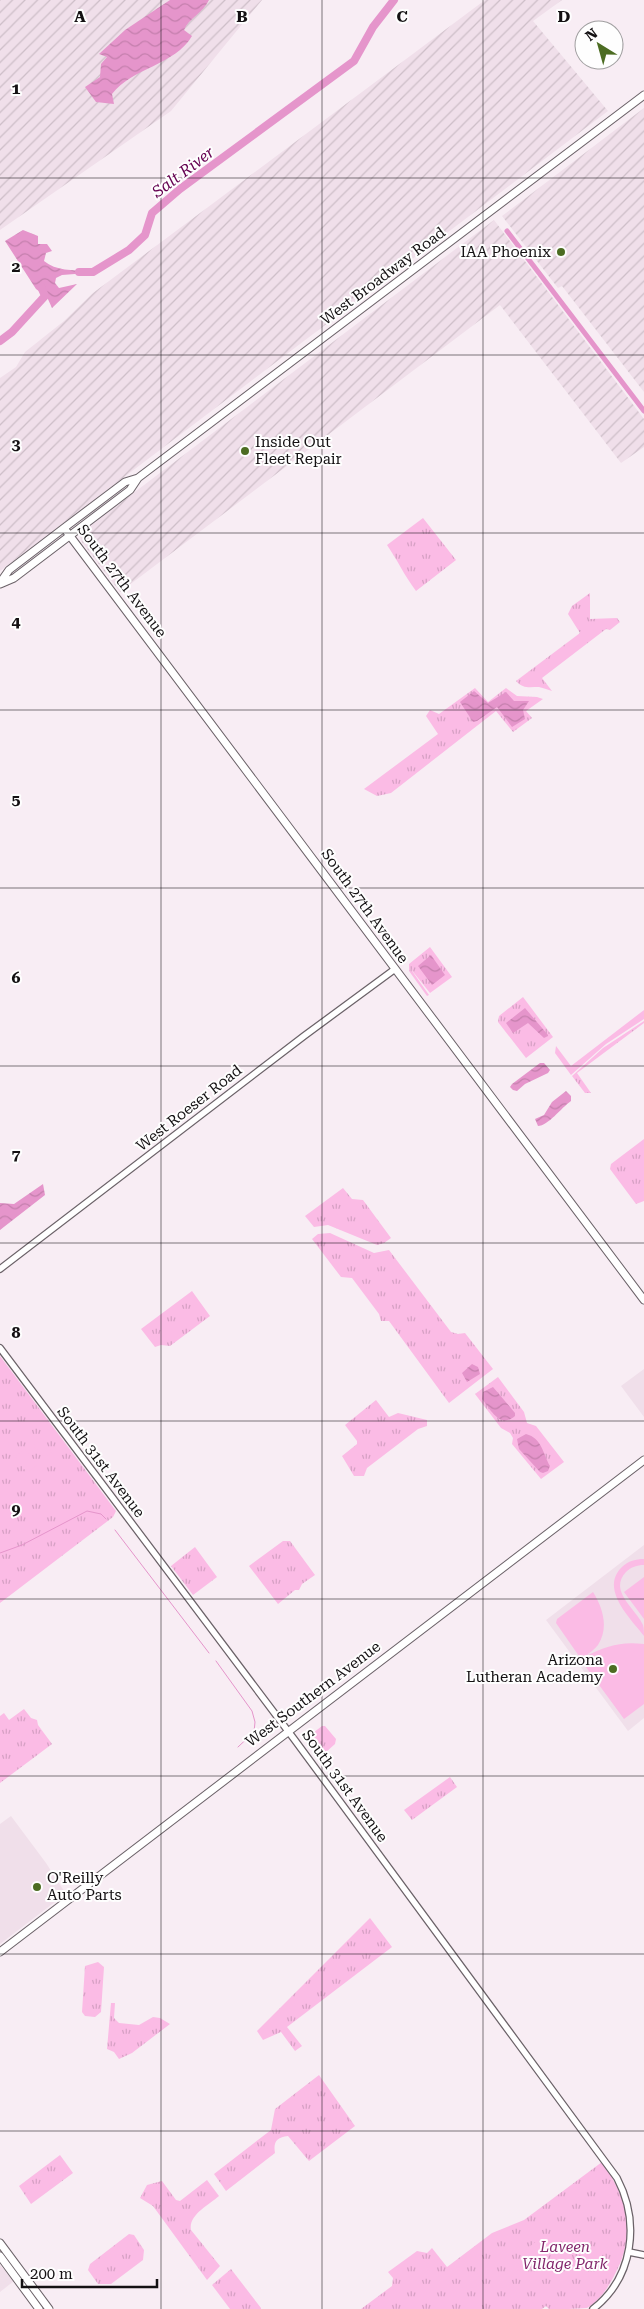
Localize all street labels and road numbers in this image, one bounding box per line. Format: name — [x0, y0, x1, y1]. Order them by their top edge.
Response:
street label: West Broadway Road — [317, 223, 449, 329]
street label: South 27th Avenue — [74, 521, 170, 641]
street label: South 27th Avenue — [317, 845, 413, 967]
street label: West Roeser Road — [133, 1061, 246, 1155]
street label: South 31st Avenue — [53, 1403, 149, 1521]
street label: West Southern Avenue — [242, 1637, 384, 1751]
street label: South 31st Avenue — [298, 1726, 392, 1846]

